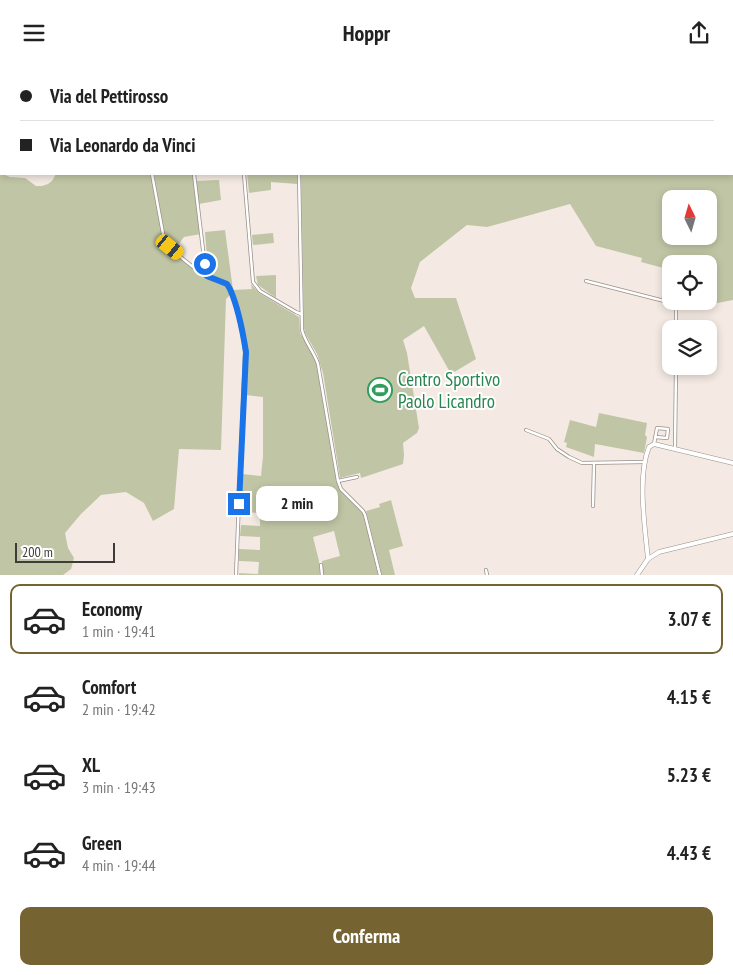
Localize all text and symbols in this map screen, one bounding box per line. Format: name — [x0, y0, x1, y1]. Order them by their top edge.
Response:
icon: menu — [20, 19, 48, 47]
text: Hoppr — [343, 19, 390, 47]
icon: share — [685, 19, 713, 47]
text: Via del Pettirosso — [50, 84, 168, 108]
text: Via Leonardo da Vinci — [50, 133, 195, 157]
north arrow — [662, 190, 718, 245]
map controls — [662, 190, 717, 375]
car — [153, 232, 186, 262]
route start — [194, 253, 216, 275]
button: locate — [662, 255, 717, 310]
button: layers — [662, 320, 717, 375]
place label: Centro Sportivo Paolo Licandro — [398, 367, 500, 413]
sports icon: Centro Sportivo Paolo Licandro — [367, 377, 393, 403]
callout: 2 min — [256, 487, 339, 521]
route end — [228, 493, 250, 515]
text: 2 min — [281, 493, 313, 513]
scale bar — [15, 540, 115, 563]
text: 200 m — [22, 543, 53, 561]
icon: car — [22, 597, 67, 642]
text: Economy — [82, 597, 142, 621]
text: 3.07 € — [668, 607, 711, 631]
text: 1 min · 19:41 — [82, 621, 156, 641]
icon: car — [22, 675, 67, 720]
text: Comfort — [82, 675, 136, 699]
text: 4.15 € — [667, 685, 711, 709]
text: 2 min · 19:42 — [82, 699, 156, 719]
icon: car — [22, 753, 67, 798]
text: XL — [82, 753, 100, 777]
text: 5.23 € — [667, 763, 711, 787]
text: 3 min · 19:43 — [82, 777, 156, 797]
icon: car — [22, 831, 67, 876]
text: Green — [82, 831, 122, 855]
text: 4.43 € — [667, 841, 711, 865]
text: 4 min · 19:44 — [82, 855, 156, 875]
button: Conferma — [20, 907, 713, 965]

